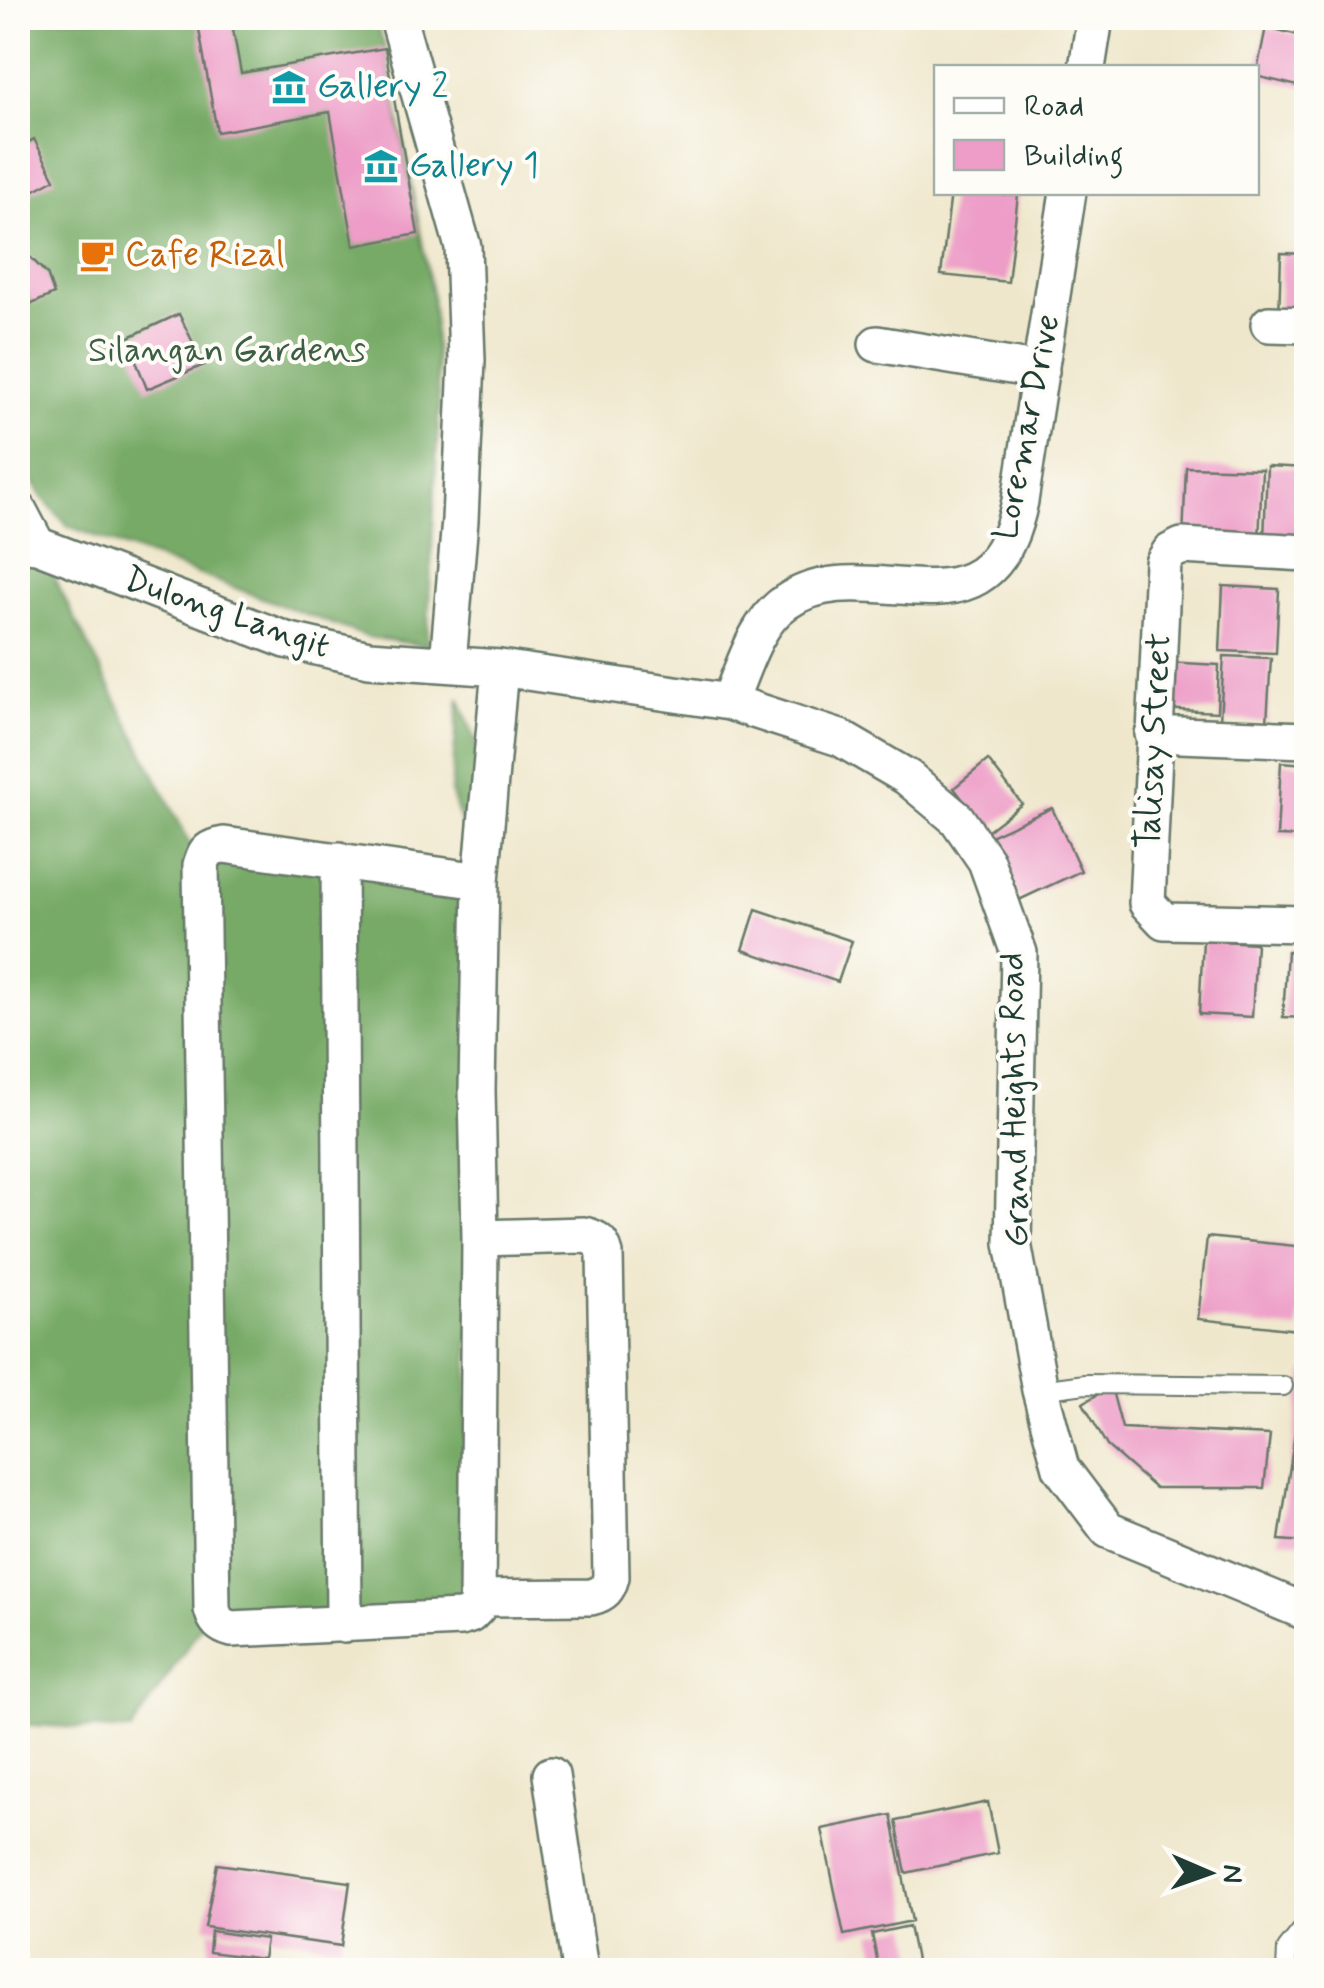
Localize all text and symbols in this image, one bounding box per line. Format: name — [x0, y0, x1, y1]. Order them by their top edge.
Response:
place label: Gallery 2 — [317, 64, 448, 110]
legend — [934, 65, 1259, 195]
museum icon: Gallery 2 — [270, 68, 308, 106]
text: Road — [1024, 87, 1084, 126]
text: Building — [1024, 137, 1123, 179]
place label: Gallery 1 — [409, 143, 539, 189]
museum icon: Gallery 1 — [362, 147, 400, 185]
place label: Cafe Rizal — [125, 232, 284, 278]
cafe icon: Cafe Rizal — [78, 236, 116, 274]
street label: Loremar Drive — [983, 310, 1071, 544]
park label: Silangan Gardens — [88, 328, 366, 374]
street label: Dulong Langit — [118, 556, 336, 670]
street label: Talisay Street — [1125, 632, 1183, 850]
street label: Grand Heights Road — [989, 952, 1041, 1248]
north arrow — [1159, 1823, 1259, 1923]
text: N — [1213, 1864, 1250, 1884]

